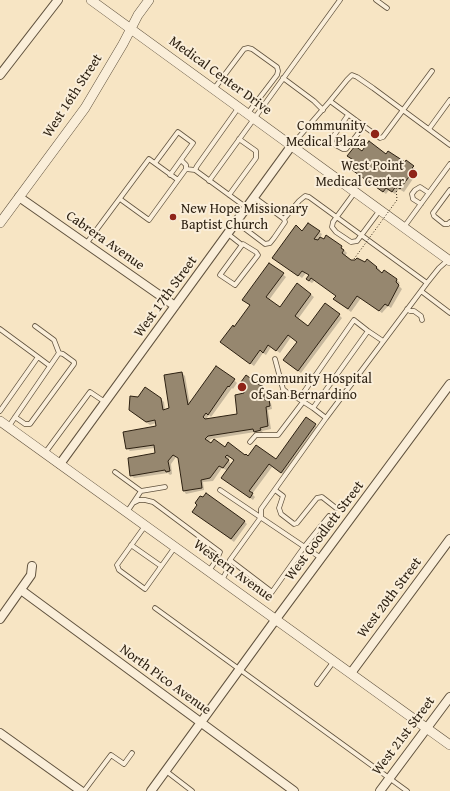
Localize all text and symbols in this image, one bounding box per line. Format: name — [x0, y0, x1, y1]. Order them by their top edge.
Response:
street label: Medical Center Drive — [165, 33, 275, 119]
street label: West 16th Street — [40, 51, 106, 141]
place label: Community Medical Plaza — [286, 118, 366, 150]
marker: Community Medical Plaza — [369, 128, 381, 140]
place label: West Point Medical Center — [315, 158, 404, 190]
marker: West Point Medical Center — [407, 168, 419, 180]
place label: New Hope Missionary Baptist Church — [181, 201, 308, 234]
street label: Cabrera Avenue — [63, 208, 147, 274]
marker: New Hope Missionary Baptist Church — [168, 212, 178, 222]
street label: West 17th Street — [131, 253, 201, 341]
place label: Community Hospital of San Bernardino — [251, 371, 372, 404]
marker: Community Hospital of San Bernardino — [236, 381, 248, 393]
street label: West Goodlett Street — [282, 478, 368, 584]
street label: Western Avenue — [190, 536, 276, 606]
street label: West 20th Street — [354, 554, 426, 642]
street label: North Pico Avenue — [116, 641, 214, 719]
street label: West 21st Street — [369, 693, 439, 779]

